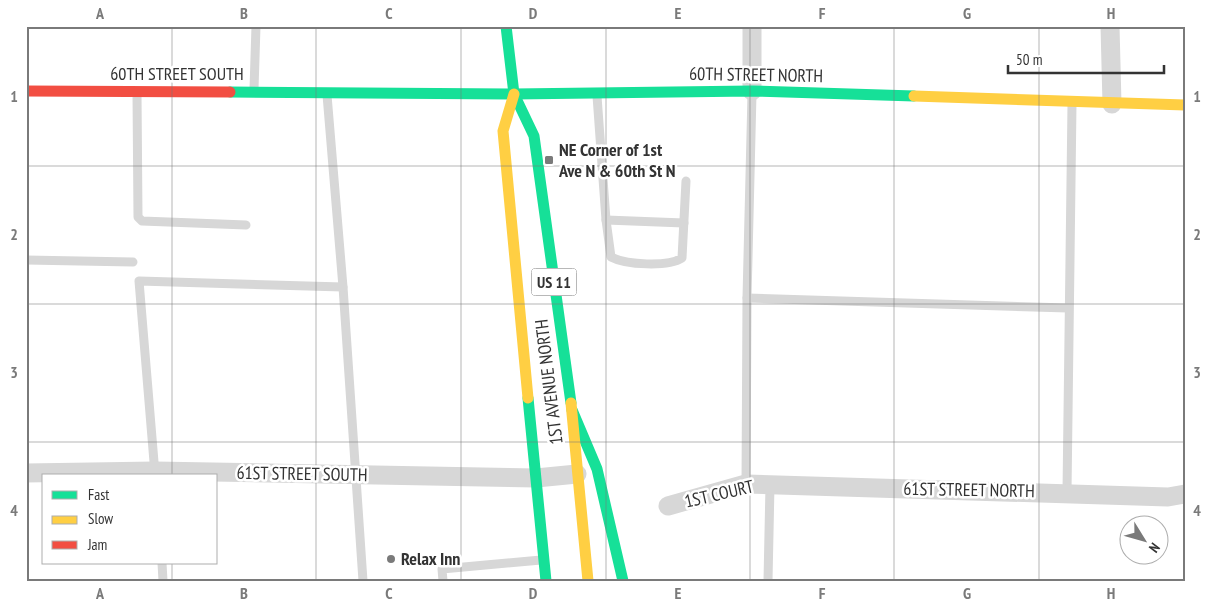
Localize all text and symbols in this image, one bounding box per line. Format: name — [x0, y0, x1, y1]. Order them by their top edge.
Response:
text: A — [95, 3, 105, 23]
text: B — [240, 3, 248, 23]
text: C — [385, 3, 393, 23]
text: D — [529, 3, 538, 23]
text: E — [675, 3, 682, 23]
text: F — [819, 3, 826, 23]
text: G — [963, 3, 971, 23]
text: H — [1107, 3, 1115, 23]
scale bar — [1008, 42, 1165, 74]
text: 50 m — [1016, 50, 1042, 69]
street label: 60TH STREET SOUTH — [110, 62, 244, 85]
street label: 60TH STREET NORTH — [689, 62, 823, 87]
text: 1 — [10, 86, 18, 106]
text: 1 — [1193, 86, 1201, 106]
place label: NE Corner of 1st Ave N & 60th St N — [558, 138, 676, 182]
marker: NE Corner of 1st Ave N & 60th St N — [543, 154, 555, 166]
text: 2 — [10, 224, 18, 244]
text: 2 — [1193, 224, 1201, 244]
road number: US 11 — [532, 268, 576, 296]
street label: 1ST AVENUE NORTH — [529, 318, 568, 446]
text: 3 — [10, 362, 18, 382]
text: 3 — [1193, 362, 1201, 382]
street label: 61ST STREET SOUTH — [236, 461, 368, 486]
legend — [42, 474, 218, 564]
street label: 1ST COURT — [682, 474, 756, 513]
street label: 61ST STREET NORTH — [903, 477, 1035, 502]
text: Fast — [88, 485, 109, 504]
text: 4 — [10, 500, 18, 520]
text: 4 — [1193, 500, 1201, 520]
text: Slow — [88, 509, 113, 528]
north arrow — [1118, 514, 1168, 564]
text: Jam — [87, 535, 107, 554]
text: N — [1145, 539, 1164, 556]
place label: Relax Inn — [401, 547, 460, 570]
marker: Relax Inn — [385, 553, 397, 565]
text: A — [95, 583, 105, 603]
text: B — [240, 583, 248, 603]
text: C — [385, 583, 393, 603]
text: D — [529, 583, 538, 603]
text: E — [675, 583, 682, 603]
text: F — [819, 583, 826, 603]
text: G — [963, 583, 971, 603]
text: H — [1107, 583, 1115, 603]

